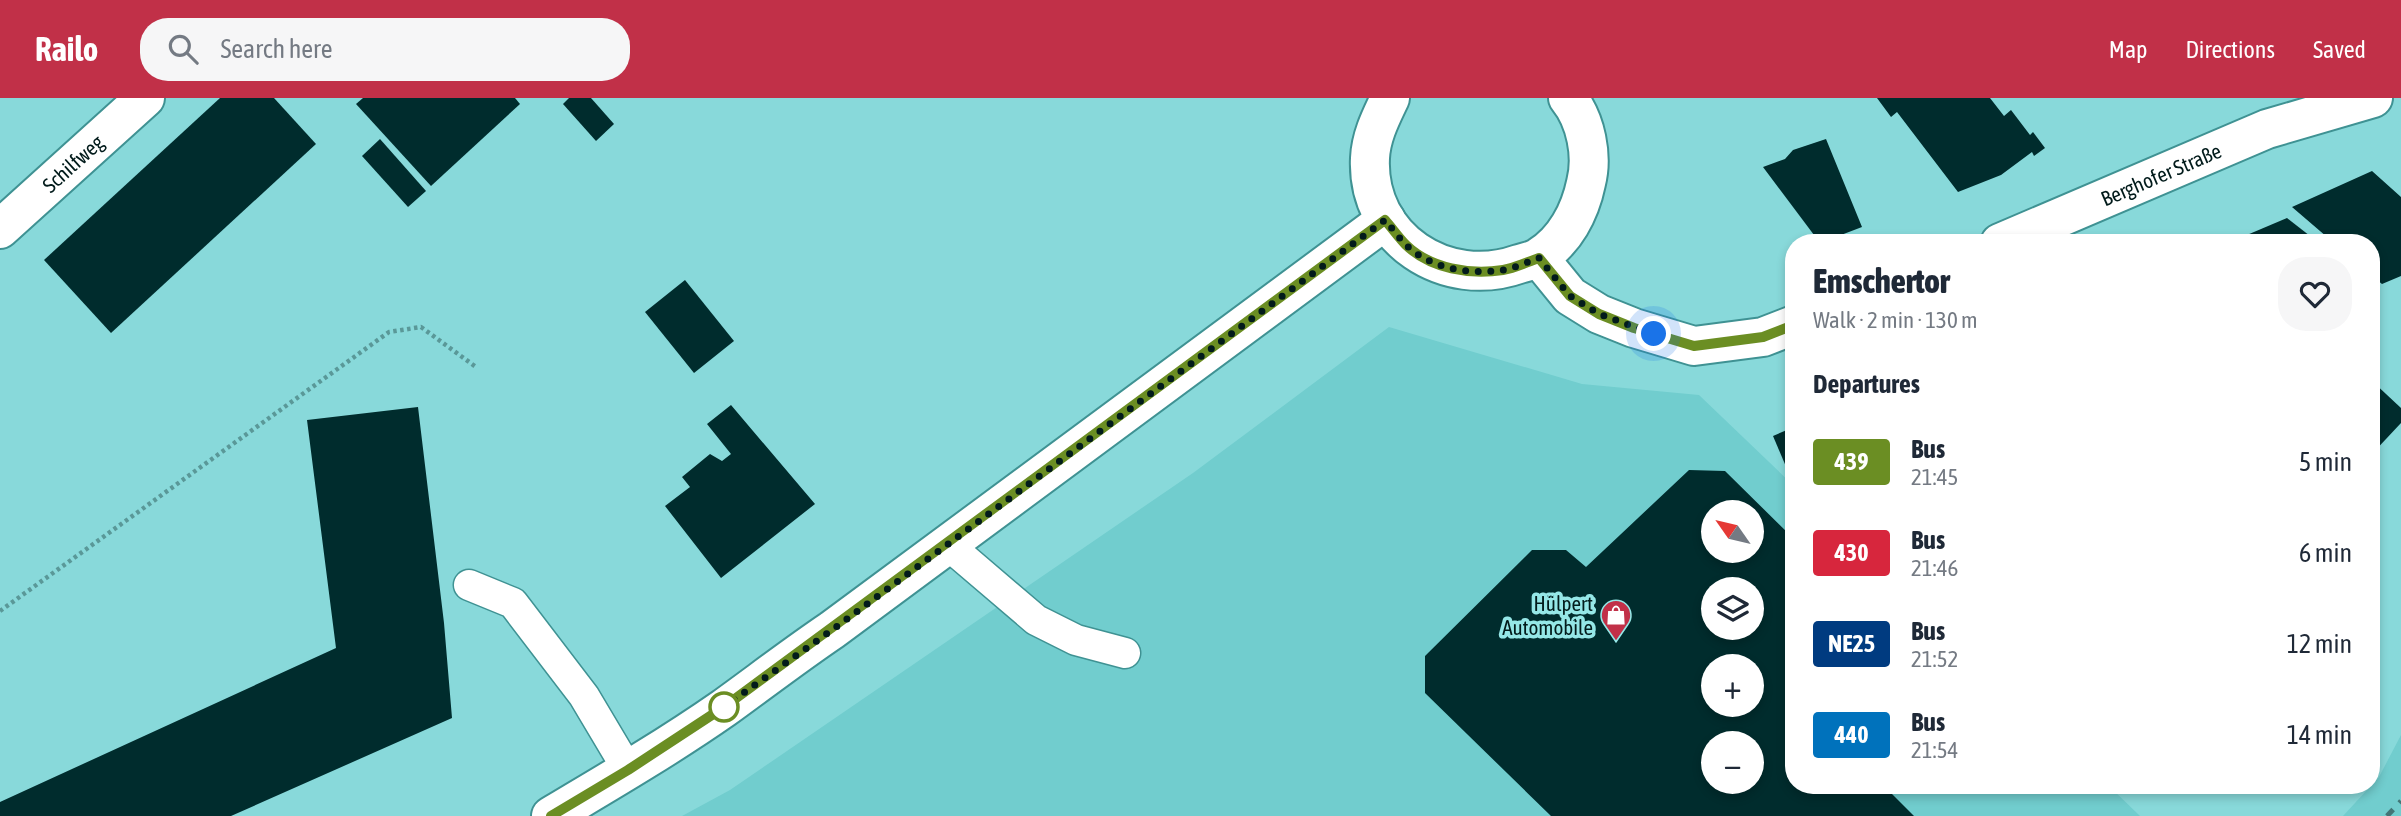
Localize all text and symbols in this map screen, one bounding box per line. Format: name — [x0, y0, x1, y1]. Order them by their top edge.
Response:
search box — [140, 18, 630, 81]
text: Railo — [35, 30, 98, 68]
icon: search — [164, 30, 202, 68]
text: Search here — [220, 34, 333, 64]
text: Map — [2109, 36, 2147, 63]
text: Directions — [2185, 36, 2275, 63]
text: Saved — [2313, 36, 2366, 63]
street label: Schilfweg — [37, 130, 108, 197]
street label: Berghofer Straße — [2097, 138, 2225, 211]
button: heart — [2278, 257, 2352, 331]
text: Emschertor — [1813, 262, 1950, 300]
text: Walk · 2 min · 130 m — [1813, 307, 1977, 333]
your location — [1636, 316, 1671, 351]
text: Departures — [1813, 369, 1920, 399]
text: Bus — [1911, 434, 1945, 464]
text: 5 min — [2299, 447, 2352, 477]
text: 439 — [1835, 448, 1868, 475]
text: 21:45 — [1911, 464, 1958, 490]
north arrow — [1701, 500, 1764, 564]
map controls — [1701, 500, 1764, 794]
text: Bus — [1911, 525, 1945, 555]
text: 6 min — [2299, 538, 2352, 568]
text: 430 — [1835, 539, 1868, 566]
text: 21:46 — [1911, 555, 1958, 581]
button: layers — [1701, 577, 1764, 640]
place label: Hülpert Automobile — [1502, 591, 1593, 639]
shop icon: Hülpert Automobile — [1599, 598, 1633, 642]
text: Bus — [1911, 616, 1945, 646]
text: 12 min — [2287, 629, 2352, 659]
text: NE25 — [1828, 630, 1875, 657]
text: 21:52 — [1911, 646, 1958, 672]
button: + — [1701, 654, 1764, 717]
unlabelled marker — [709, 692, 739, 722]
text: Bus — [1911, 707, 1945, 737]
text: 14 min — [2287, 720, 2352, 750]
text: 440 — [1835, 721, 1868, 748]
button: − — [1701, 731, 1764, 794]
text: 21:54 — [1911, 737, 1958, 763]

